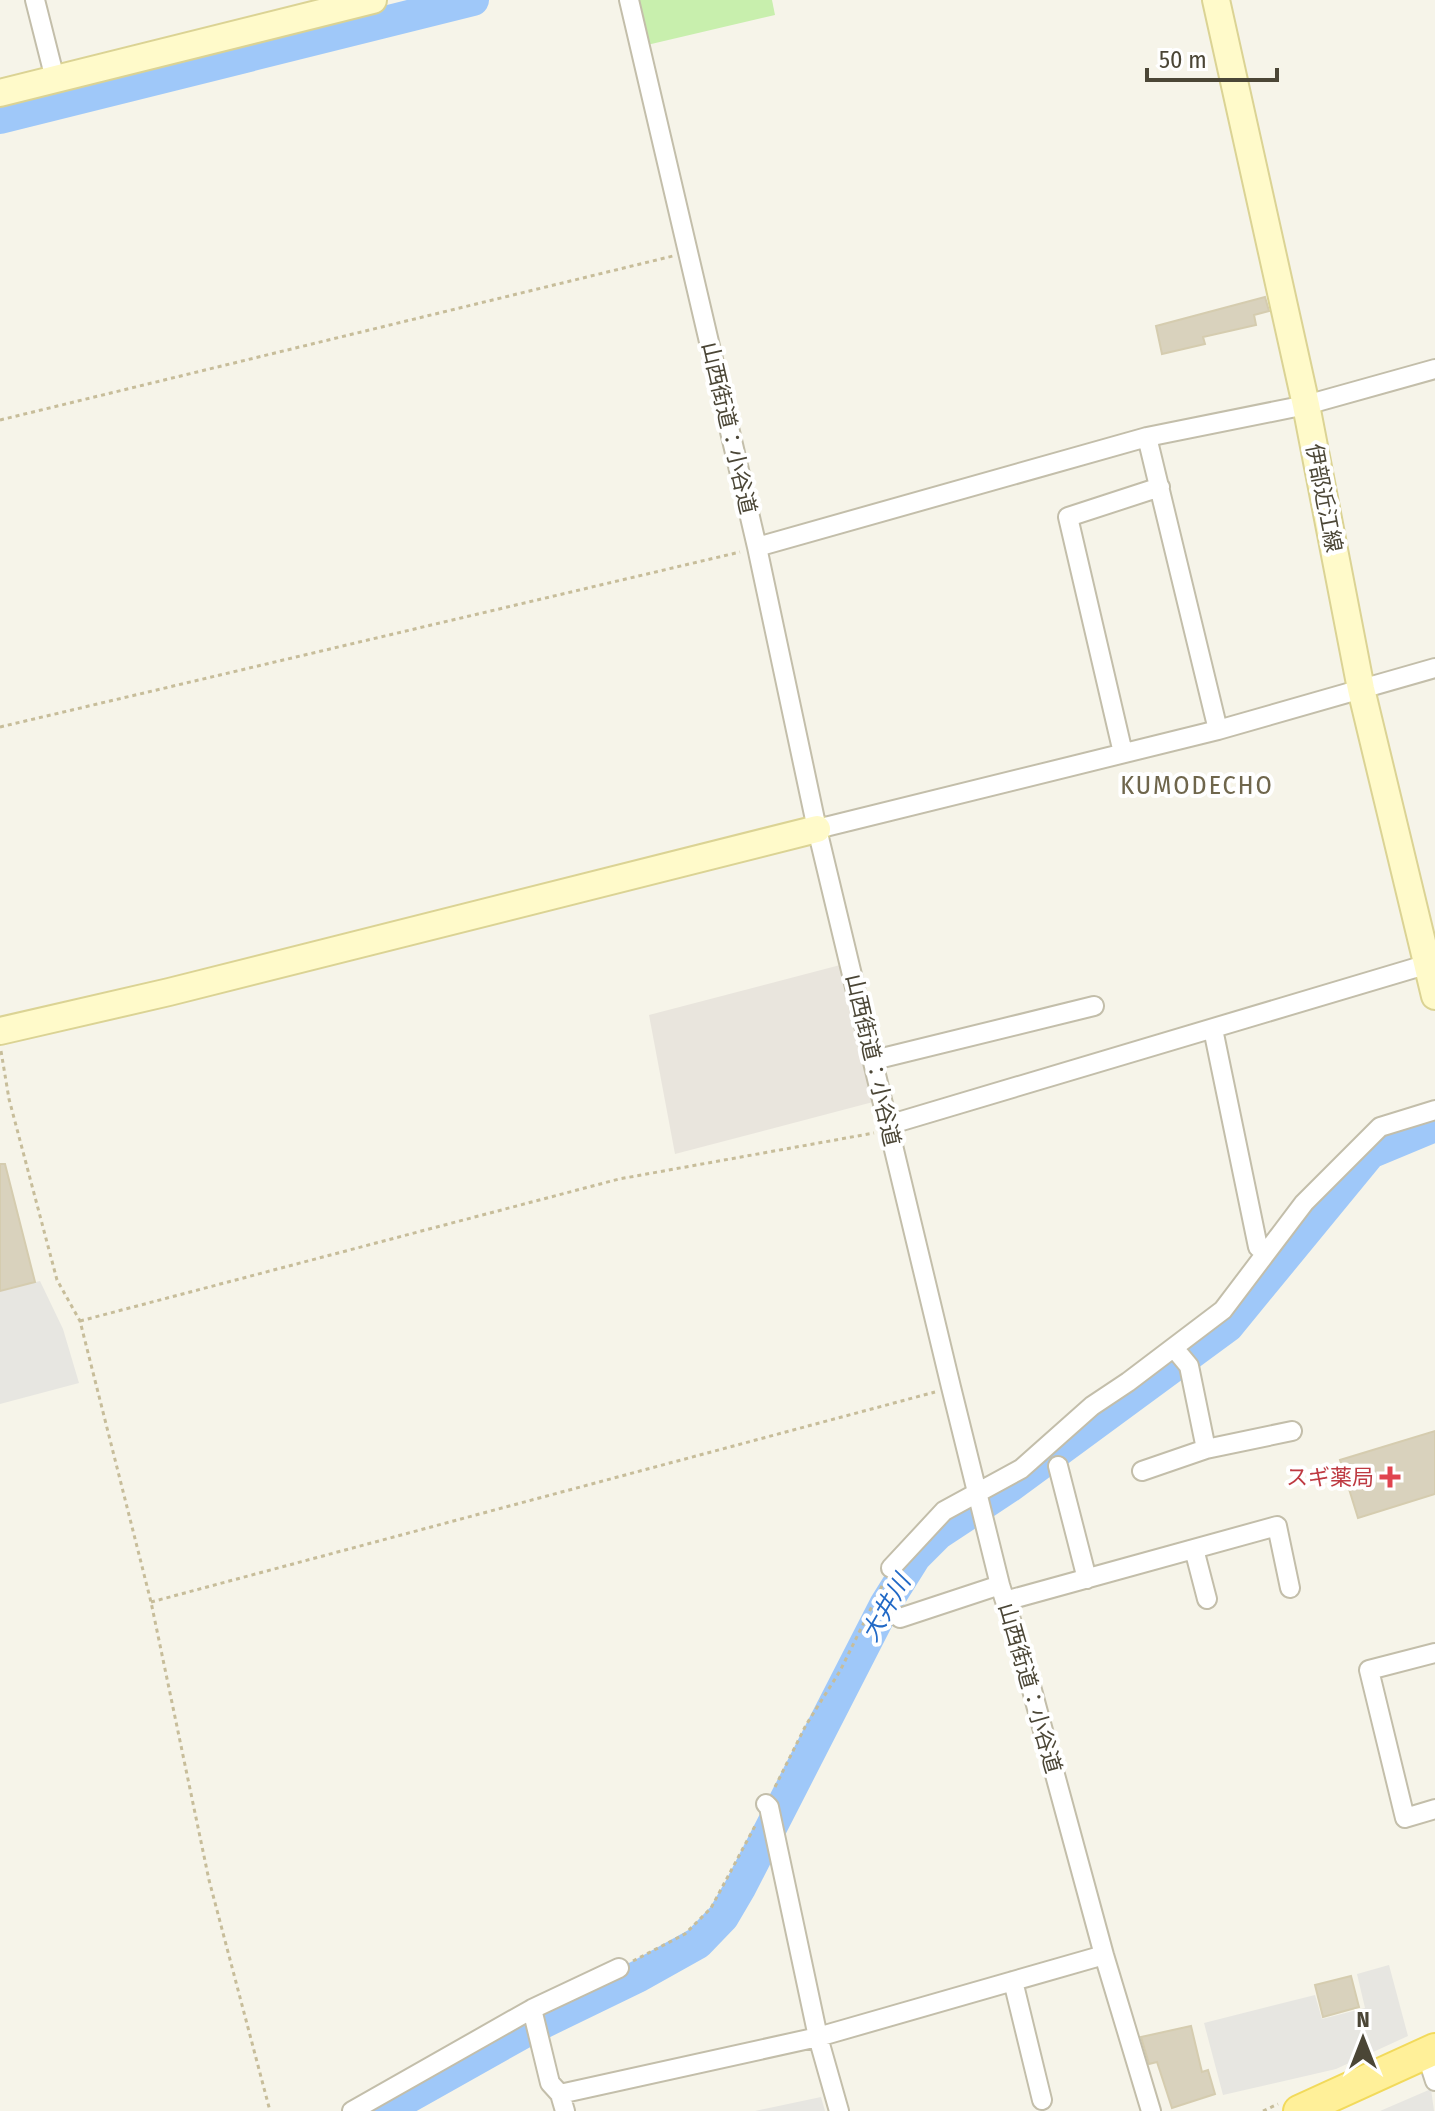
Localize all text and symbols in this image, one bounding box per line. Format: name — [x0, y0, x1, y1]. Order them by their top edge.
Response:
scale bar — [1147, 32, 1277, 82]
text: 50 m — [1159, 46, 1207, 74]
street label: 山西街道：小谷道 — [696, 339, 762, 517]
street label: 伊部近江線 — [1300, 441, 1348, 555]
district label: KUMODECHO — [1120, 770, 1274, 801]
street label: 山西街道：小谷道 — [840, 971, 906, 1149]
place label: スギ薬局 — [1286, 1464, 1374, 1491]
marker: スギ薬局 — [1381, 1468, 1399, 1486]
water label: 大井川 — [856, 1567, 918, 1646]
street label: 山西街道：小谷道 — [993, 1600, 1067, 1776]
north arrow — [1323, 1999, 1403, 2079]
text: N — [1356, 2006, 1370, 2033]

